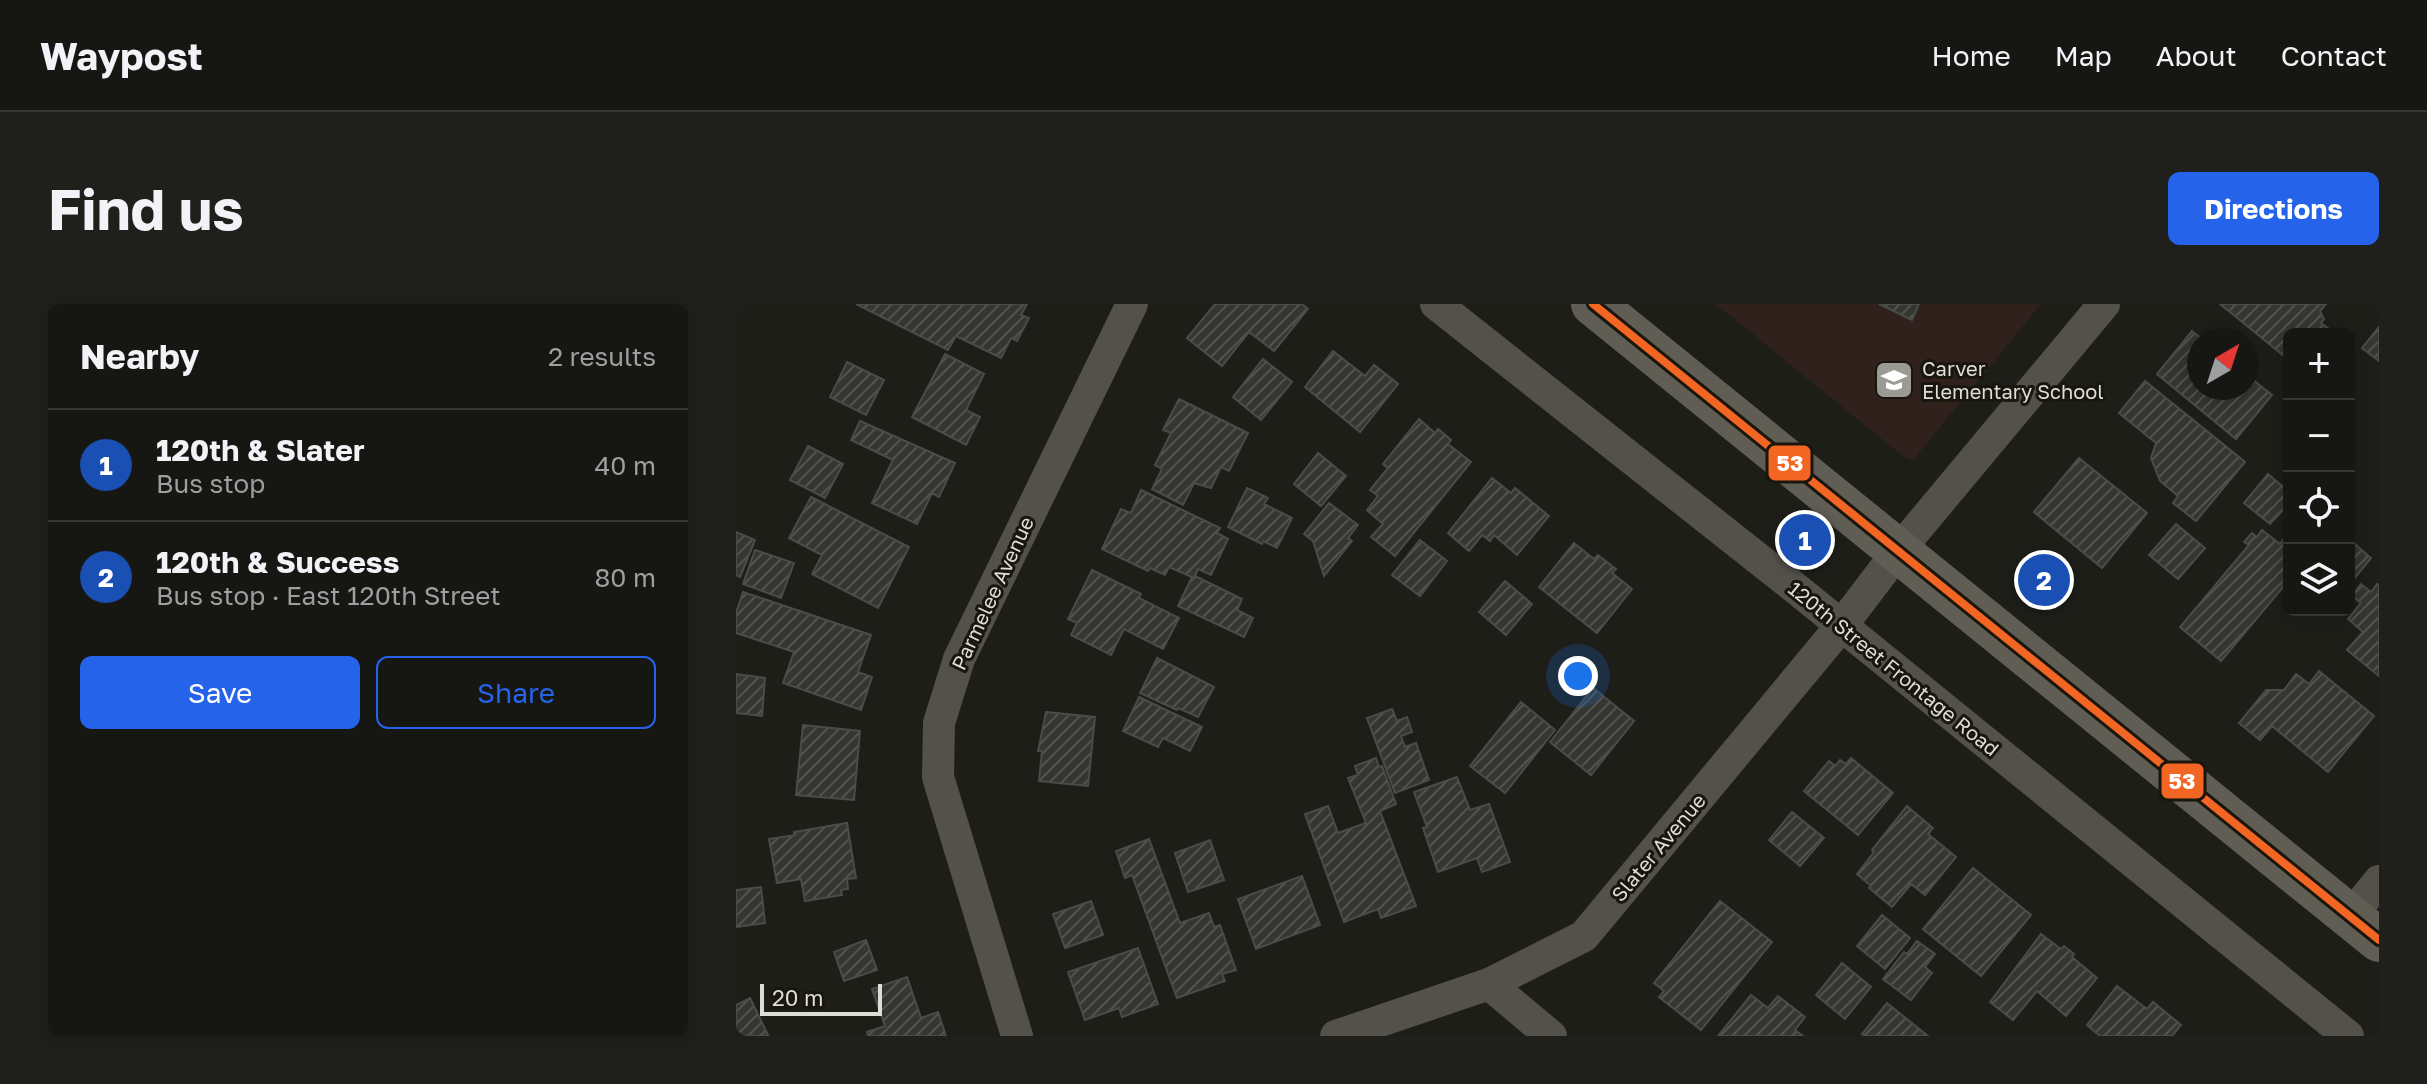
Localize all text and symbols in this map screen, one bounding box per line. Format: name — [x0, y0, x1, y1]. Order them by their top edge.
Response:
text: Waypost — [40, 33, 203, 78]
text: Home — [1932, 39, 2011, 72]
text: Map — [2055, 39, 2112, 72]
text: About — [2156, 39, 2237, 72]
text: Contact — [2281, 39, 2387, 72]
button: Directions — [2168, 172, 2379, 245]
text: Find us — [48, 175, 244, 242]
north arrow — [2187, 328, 2259, 400]
map controls — [2283, 328, 2355, 616]
button: + — [2283, 328, 2355, 400]
text: Nearby — [80, 336, 200, 376]
text: 2 results — [548, 341, 656, 372]
place label: Carver Elementary School — [1922, 356, 2104, 403]
school or university icon: Carver Elementary School — [1873, 359, 1915, 401]
button: − — [2283, 400, 2355, 472]
text: 120th & Slater — [156, 432, 365, 468]
line badge: 53 — [1767, 444, 1812, 482]
text: 53 — [1777, 449, 1803, 476]
text: 1 — [99, 450, 113, 481]
text: 40 m — [595, 450, 656, 481]
text: Bus stop — [156, 468, 265, 499]
button: locate — [2283, 472, 2355, 544]
pin: 1 — [1779, 510, 1831, 570]
street label: Parmelee Avenue — [946, 513, 1038, 673]
text: 120th & Success — [156, 544, 399, 580]
button: layers — [2283, 544, 2355, 616]
pin: 2 — [2018, 550, 2070, 610]
text: 2 — [98, 562, 114, 593]
text: 80 m — [595, 562, 656, 593]
street label: 120th Street Frontage Road — [1784, 576, 2004, 760]
text: Bus stop · East 120th Street — [156, 580, 501, 611]
button: Save — [80, 656, 360, 729]
button: Share — [376, 656, 656, 729]
your location — [1558, 656, 1598, 696]
line badge: 53 — [2160, 762, 2205, 800]
text: 53 — [2169, 767, 2195, 794]
street label: Slater Avenue — [1606, 788, 1710, 906]
scale bar — [760, 980, 882, 1016]
text: 20 m — [772, 984, 823, 1011]

